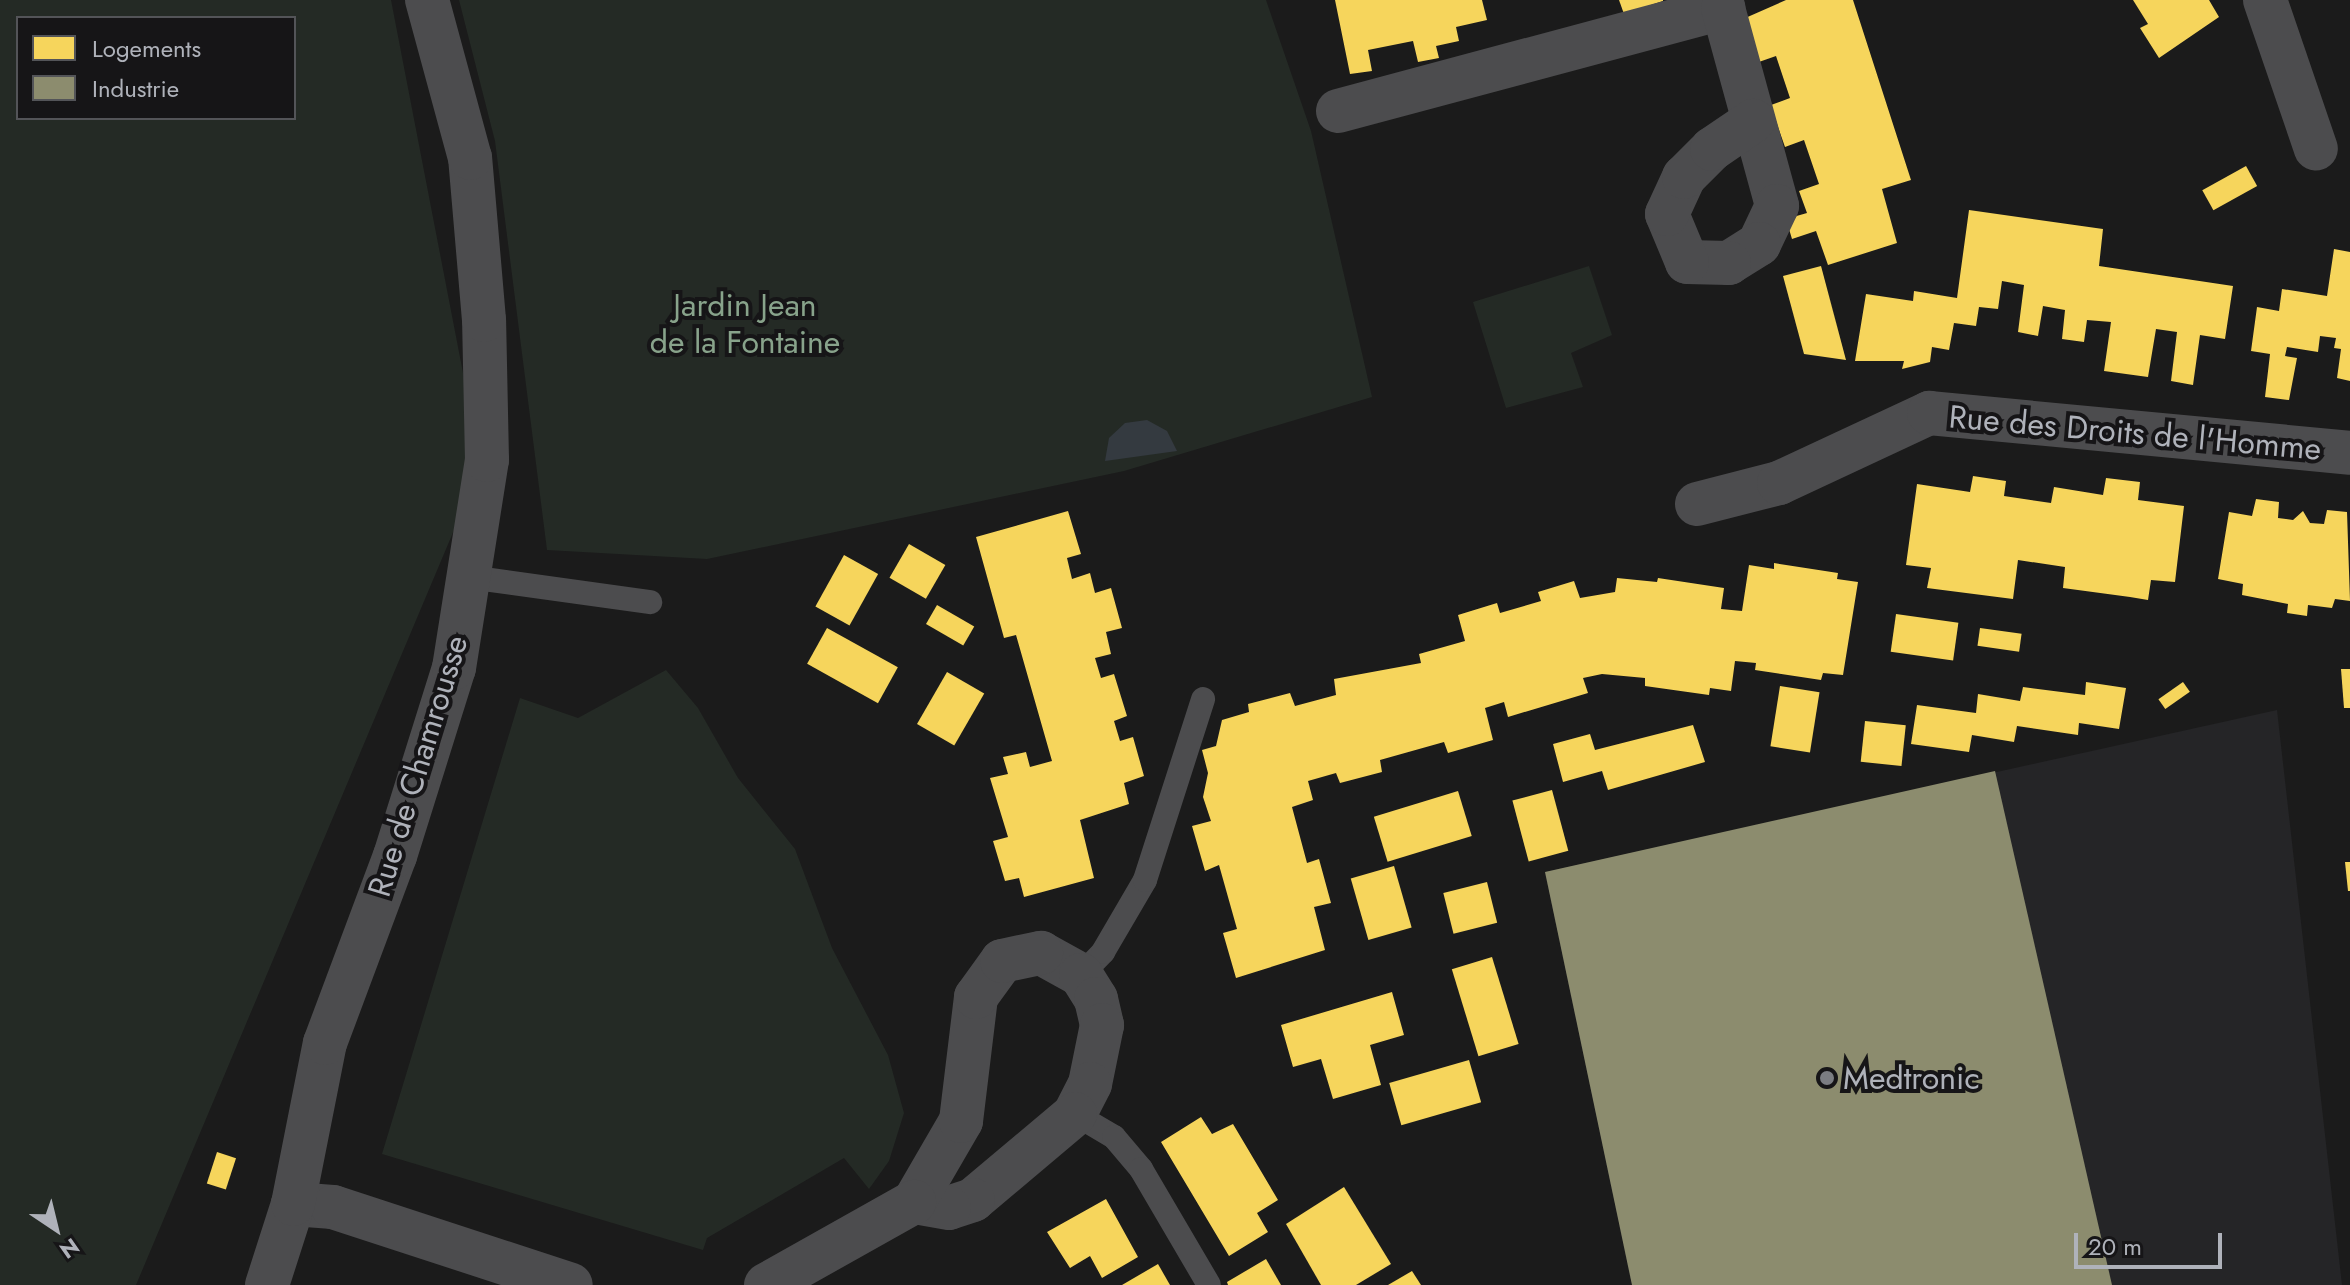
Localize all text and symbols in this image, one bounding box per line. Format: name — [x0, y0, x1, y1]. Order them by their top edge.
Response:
legend — [16, 16, 296, 120]
text: Logements — [92, 31, 201, 66]
text: Industrie — [92, 71, 179, 106]
park label: Jardin Jean de la Fontaine — [650, 287, 840, 362]
street label: Rue des Droits de l'Homme — [1947, 398, 2323, 468]
street label: Rue de Chamrousse — [360, 631, 476, 901]
place label: Medtronic — [1843, 1059, 1980, 1097]
marker: Medtronic — [1818, 1069, 1836, 1087]
north arrow — [16, 1189, 96, 1269]
scale bar — [2078, 1217, 2226, 1267]
text: 20 m — [2088, 1229, 2142, 1264]
text: N — [53, 1231, 86, 1267]

